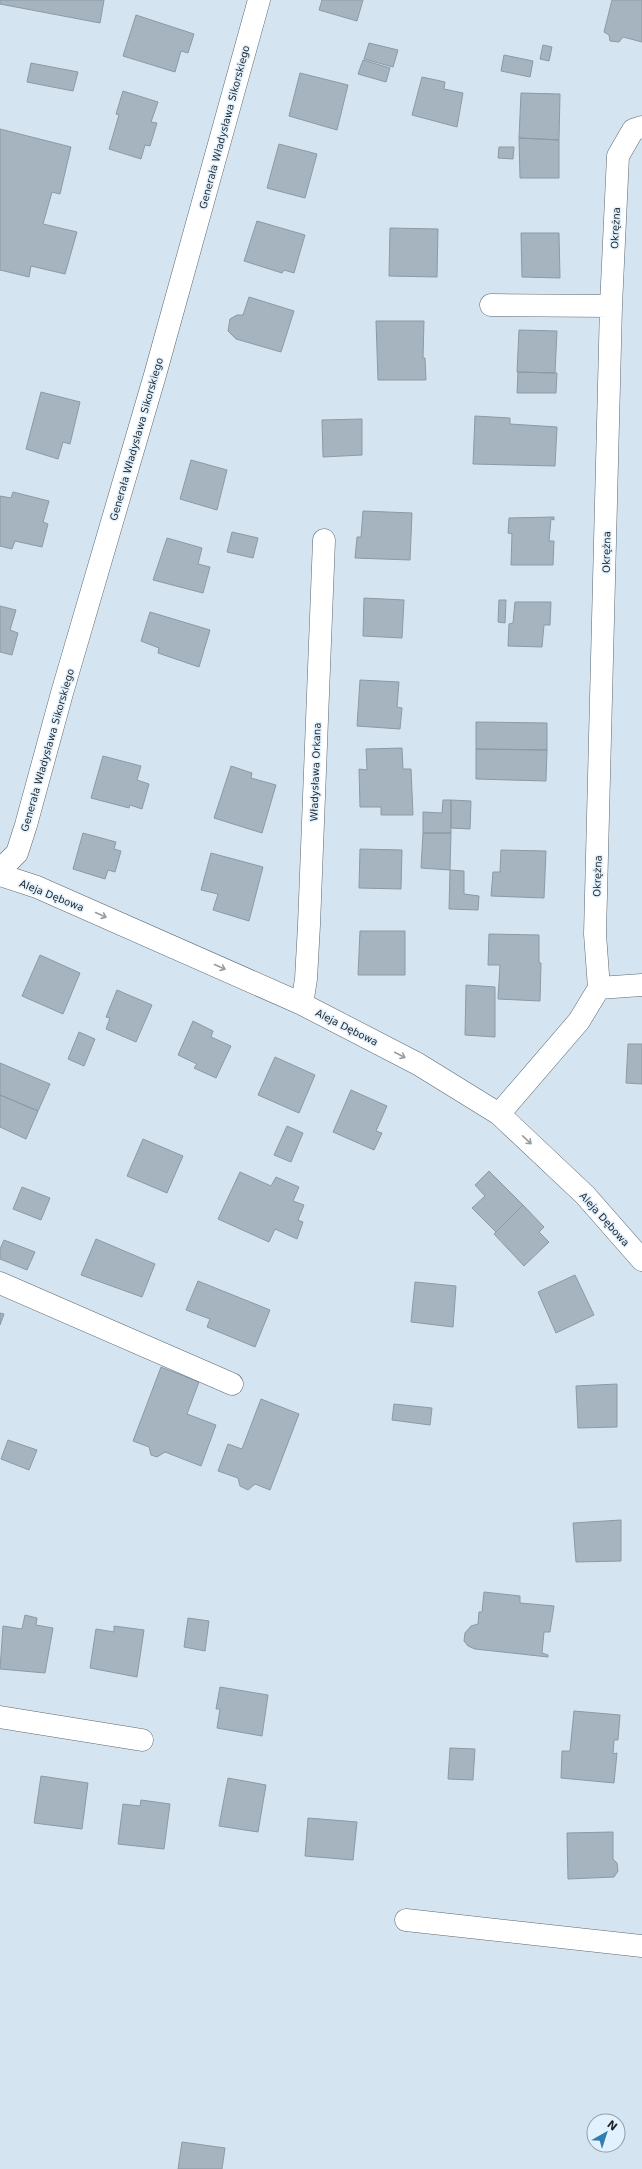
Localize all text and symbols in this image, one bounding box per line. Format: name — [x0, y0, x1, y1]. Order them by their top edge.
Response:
street label: Generała Władysława Sikorskiego — [197, 44, 252, 210]
street label: Okrężna — [609, 207, 622, 249]
street label: Generała Władysława Sikorskiego — [108, 357, 165, 522]
street label: Okrężna — [601, 531, 612, 573]
street label: Generała Władysława Sikorskiego — [19, 668, 76, 833]
street label: Władysława Orkana — [308, 722, 323, 822]
street label: Okrężna — [591, 855, 604, 897]
street label: Aleja Dębowa — [18, 878, 86, 913]
one-way arrow — [95, 912, 107, 919]
one-way arrow — [214, 964, 226, 972]
street label: Aleja Dębowa — [314, 1007, 380, 1048]
one-way arrow — [394, 1051, 406, 1059]
one-way arrow — [522, 1136, 532, 1145]
street label: Aleja Dębowa — [578, 1190, 632, 1248]
north arrow — [586, 2113, 626, 2153]
text: N — [604, 2118, 620, 2134]

